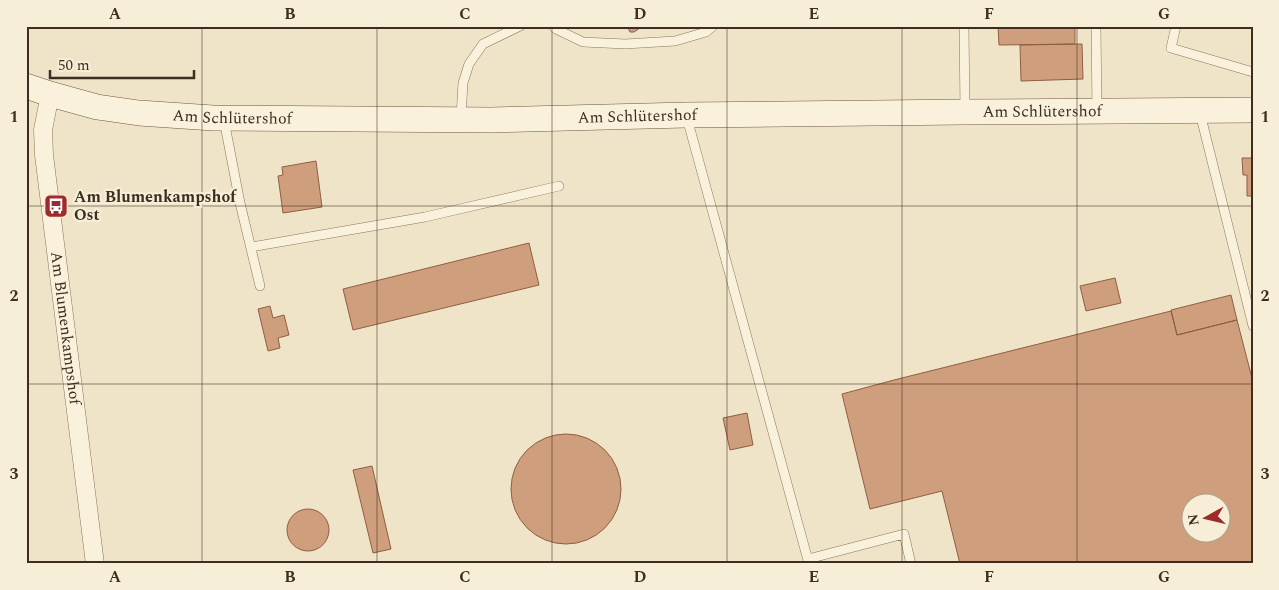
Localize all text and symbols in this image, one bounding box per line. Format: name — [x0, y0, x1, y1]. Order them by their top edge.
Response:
text: A — [109, 2, 122, 26]
text: B — [284, 2, 296, 26]
text: C — [459, 2, 471, 26]
text: D — [634, 2, 647, 26]
text: E — [809, 2, 819, 26]
text: F — [984, 2, 994, 26]
text: G — [1158, 2, 1170, 26]
scale bar — [50, 48, 194, 80]
text: 50 m — [58, 54, 90, 77]
street label: Am Schlütershof — [982, 99, 1104, 124]
street label: Am Schlütershof — [172, 103, 294, 131]
street label: Am Schlütershof — [577, 103, 699, 130]
text: 1 — [10, 105, 18, 129]
text: 1 — [1261, 105, 1269, 129]
place label: Am Blumenkampshof Ost — [74, 185, 237, 227]
bus stop icon: Am Blumenkampshof Ost — [43, 193, 69, 219]
street label: Am Blumenkampshof — [44, 250, 87, 408]
text: 2 — [10, 284, 19, 308]
text: 2 — [1261, 284, 1270, 308]
text: 3 — [10, 462, 19, 486]
text: 3 — [1261, 462, 1270, 486]
north arrow — [1182, 492, 1232, 542]
text: N — [1182, 513, 1205, 527]
text: A — [109, 565, 122, 589]
text: B — [284, 565, 296, 589]
text: C — [459, 565, 471, 589]
text: D — [634, 565, 647, 589]
text: E — [809, 565, 819, 589]
text: F — [984, 565, 994, 589]
text: G — [1158, 565, 1170, 589]

